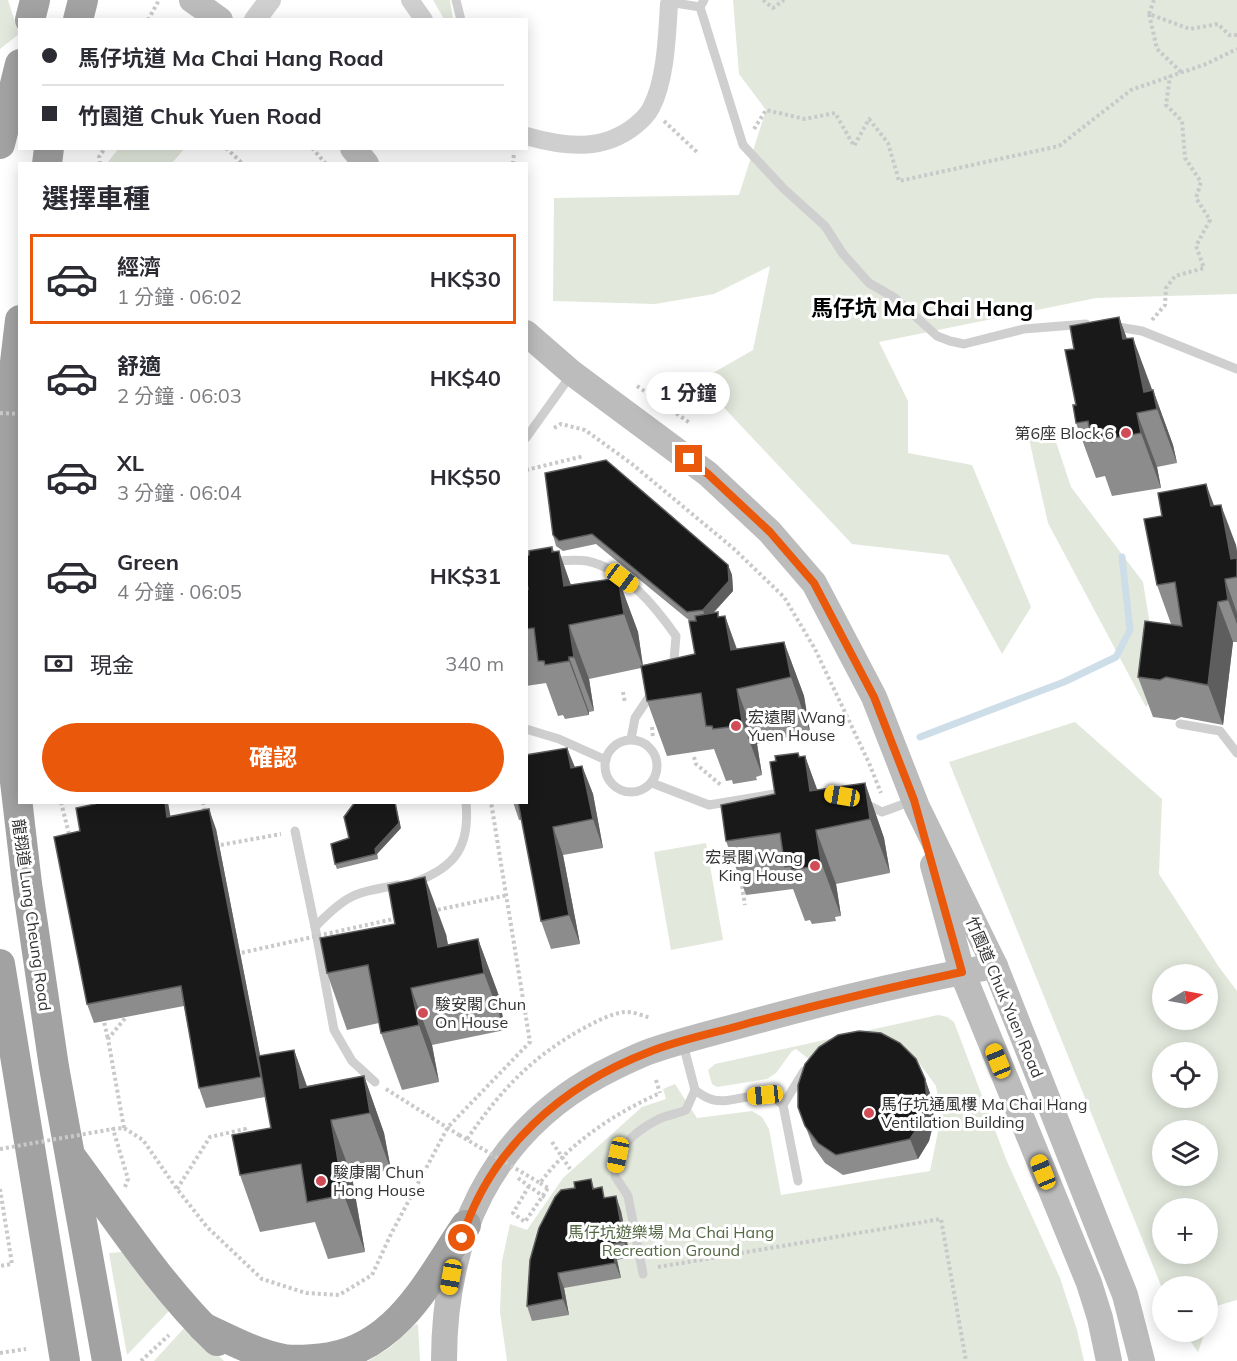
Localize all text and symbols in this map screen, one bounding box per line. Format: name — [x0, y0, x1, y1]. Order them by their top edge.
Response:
text: 馬仔坑道 Ma Chai Hang Road — [78, 44, 384, 72]
text: 竹園道 Chuk Yuen Road — [78, 102, 322, 130]
text: 選擇車種 — [42, 181, 150, 215]
icon: car — [45, 252, 99, 306]
text: 經濟 — [117, 253, 161, 281]
text: HK$30 — [430, 265, 501, 293]
text: 1 分鐘 · 06:02 — [117, 284, 242, 309]
district label: 馬仔坑 Ma Chai Hang — [811, 294, 1033, 322]
icon: car — [45, 351, 99, 405]
text: 舒適 — [117, 352, 161, 380]
text: HK$40 — [430, 364, 501, 392]
callout: 1 分鐘 — [647, 372, 731, 414]
text: 1 分鐘 — [659, 380, 717, 405]
text: 2 分鐘 · 06:03 — [117, 383, 242, 408]
place label: 第6座 Block 6 — [1014, 423, 1114, 443]
marker: 第6座 Block 6 — [1119, 426, 1133, 440]
route end — [675, 445, 702, 472]
text: XL — [117, 449, 144, 477]
icon: car — [45, 450, 99, 504]
text: HK$50 — [430, 463, 501, 491]
text: 3 分鐘 · 06:04 — [117, 480, 242, 505]
text: Green — [117, 548, 179, 576]
icon: car — [45, 549, 99, 603]
car — [602, 560, 642, 596]
text: HK$31 — [430, 562, 501, 590]
text: 4 分鐘 · 06:05 — [117, 579, 242, 604]
icon: cash — [42, 647, 75, 680]
text: 現金 — [90, 651, 134, 679]
text: 340 m — [445, 651, 504, 676]
place label: 宏遠閣 Wang Yuen House — [747, 707, 846, 745]
marker: 宏遠閣 Wang Yuen House — [729, 719, 743, 733]
button: 確認 — [42, 723, 504, 792]
car — [823, 784, 861, 808]
street label: 龍翔道 Lung Cheung Road — [9, 818, 55, 1012]
place label: 宏景閣 Wang King House — [705, 847, 803, 885]
marker: 宏景閣 Wang King House — [808, 859, 822, 873]
street label: 竹園道 Chuk Yuen Road — [962, 913, 1048, 1081]
north arrow — [1152, 964, 1218, 1030]
map controls — [1152, 964, 1218, 1342]
place label: 駿安閣 Chun On House — [435, 994, 526, 1032]
marker: 駿安閣 Chun On House — [416, 1006, 430, 1020]
car — [983, 1041, 1013, 1081]
button: locate — [1152, 1042, 1218, 1108]
car — [746, 1084, 784, 1106]
place label: 馬仔坑通風樓 Ma Chai Hang Ventilation Building — [881, 1094, 1087, 1132]
marker: 馬仔坑通風樓 Ma Chai Hang Ventilation Building — [862, 1106, 876, 1120]
button: layers — [1152, 1120, 1218, 1186]
car — [605, 1136, 631, 1174]
car — [1028, 1152, 1058, 1192]
place label: 駿康閣 Chun Hong House — [333, 1162, 425, 1200]
marker: 駿康閣 Chun Hong House — [314, 1174, 328, 1188]
button: + — [1152, 1198, 1218, 1264]
park label: 馬仔坑遊樂場 Ma Chai Hang Recreation Ground — [568, 1222, 774, 1260]
route start — [448, 1224, 475, 1251]
car — [439, 1258, 463, 1296]
button: − — [1152, 1276, 1218, 1342]

